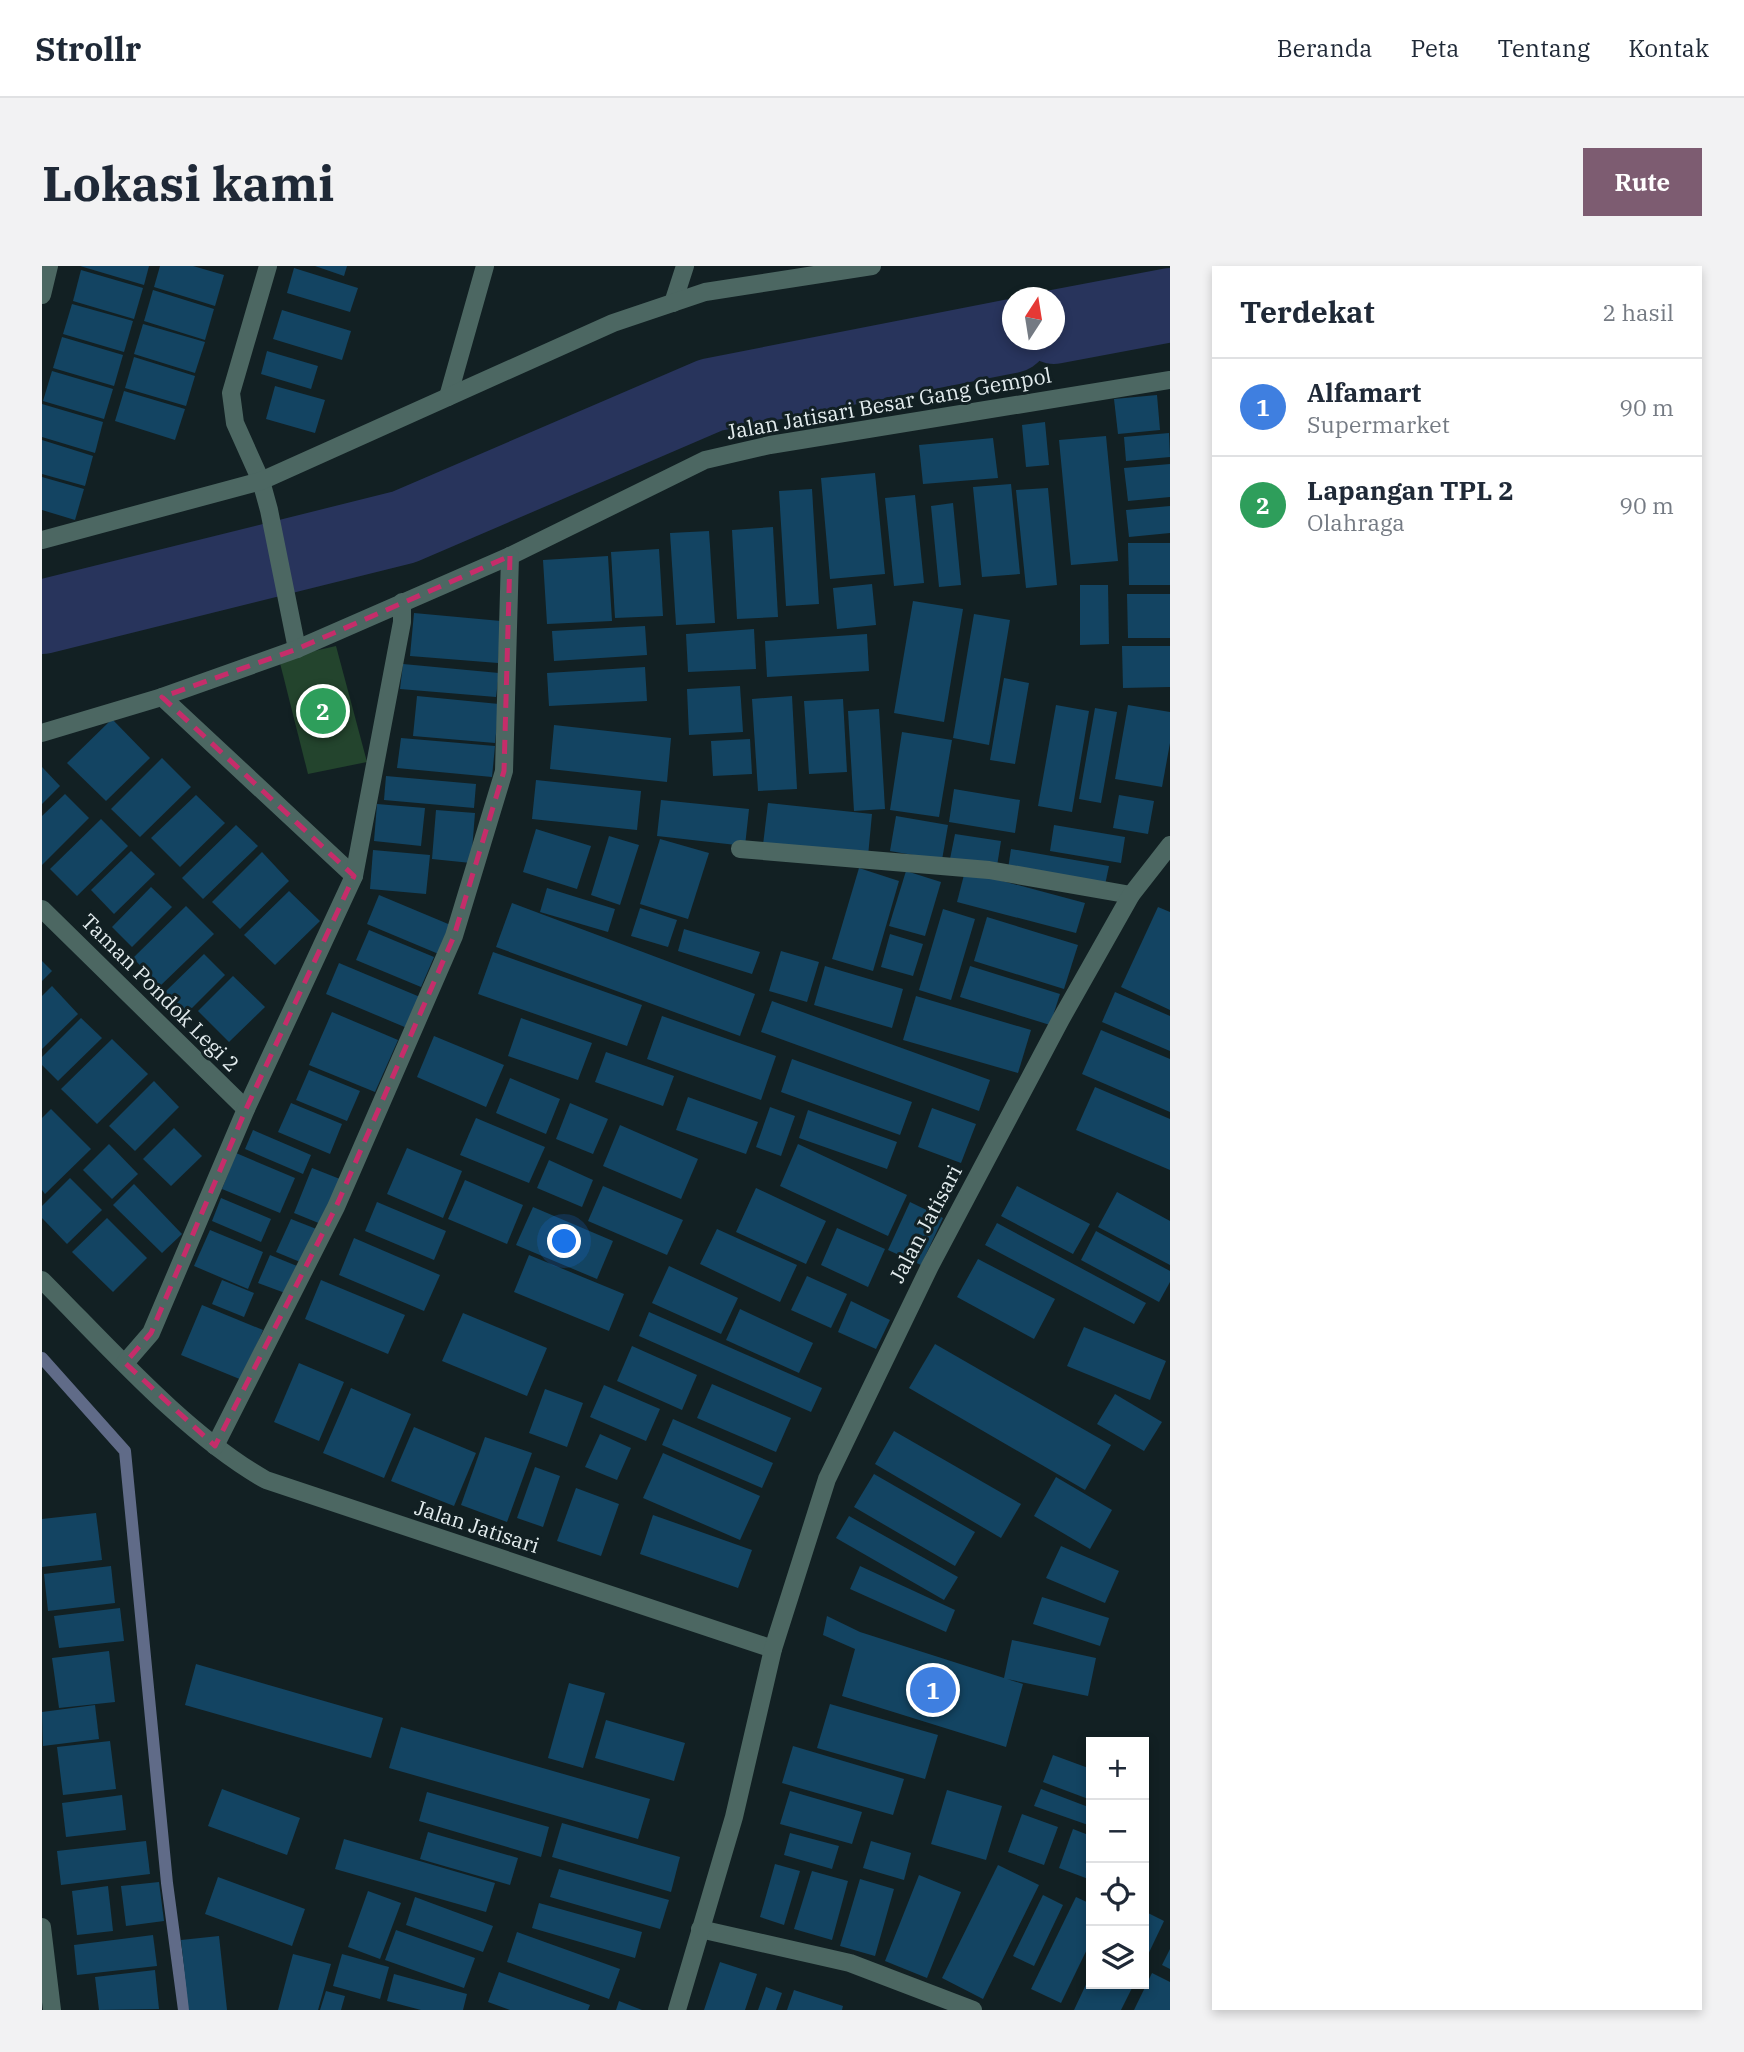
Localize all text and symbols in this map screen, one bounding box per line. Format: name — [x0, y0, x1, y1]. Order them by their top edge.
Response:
text: Strollr — [35, 27, 141, 70]
text: Beranda — [1277, 32, 1372, 64]
text: Peta — [1410, 32, 1459, 64]
text: Tentang — [1497, 32, 1590, 64]
text: Kontak — [1628, 32, 1709, 64]
button: Rute — [1583, 148, 1702, 216]
text: Lokasi kami — [42, 151, 334, 214]
north arrow — [1002, 287, 1065, 350]
text: Terdekat — [1240, 292, 1375, 331]
text: 2 hasil — [1603, 297, 1674, 327]
street label: Jalan Jatisari Besar Gang Gempol — [724, 361, 1054, 445]
text: Alfamart — [1307, 375, 1421, 409]
text: 1 — [1256, 392, 1270, 422]
text: 90 m — [1619, 392, 1674, 422]
text: Supermarket — [1307, 409, 1450, 439]
text: Lapangan TPL 2 — [1307, 473, 1514, 507]
text: 2 — [1256, 490, 1270, 520]
text: 90 m — [1619, 490, 1674, 520]
text: Olahraga — [1307, 507, 1405, 537]
pin: 2 — [300, 685, 346, 737]
street label: Taman Pondok Legi 2 — [75, 907, 246, 1078]
street label: Jalan Jatisari — [882, 1160, 968, 1287]
your location — [547, 1224, 581, 1258]
street label: Jalan Jatisari — [411, 1493, 543, 1559]
pin: 1 — [910, 1664, 956, 1716]
map controls — [1086, 1737, 1149, 1989]
button: + — [1086, 1737, 1149, 1800]
button: − — [1086, 1800, 1149, 1863]
button: locate — [1086, 1863, 1149, 1926]
button: layers — [1086, 1926, 1149, 1989]

